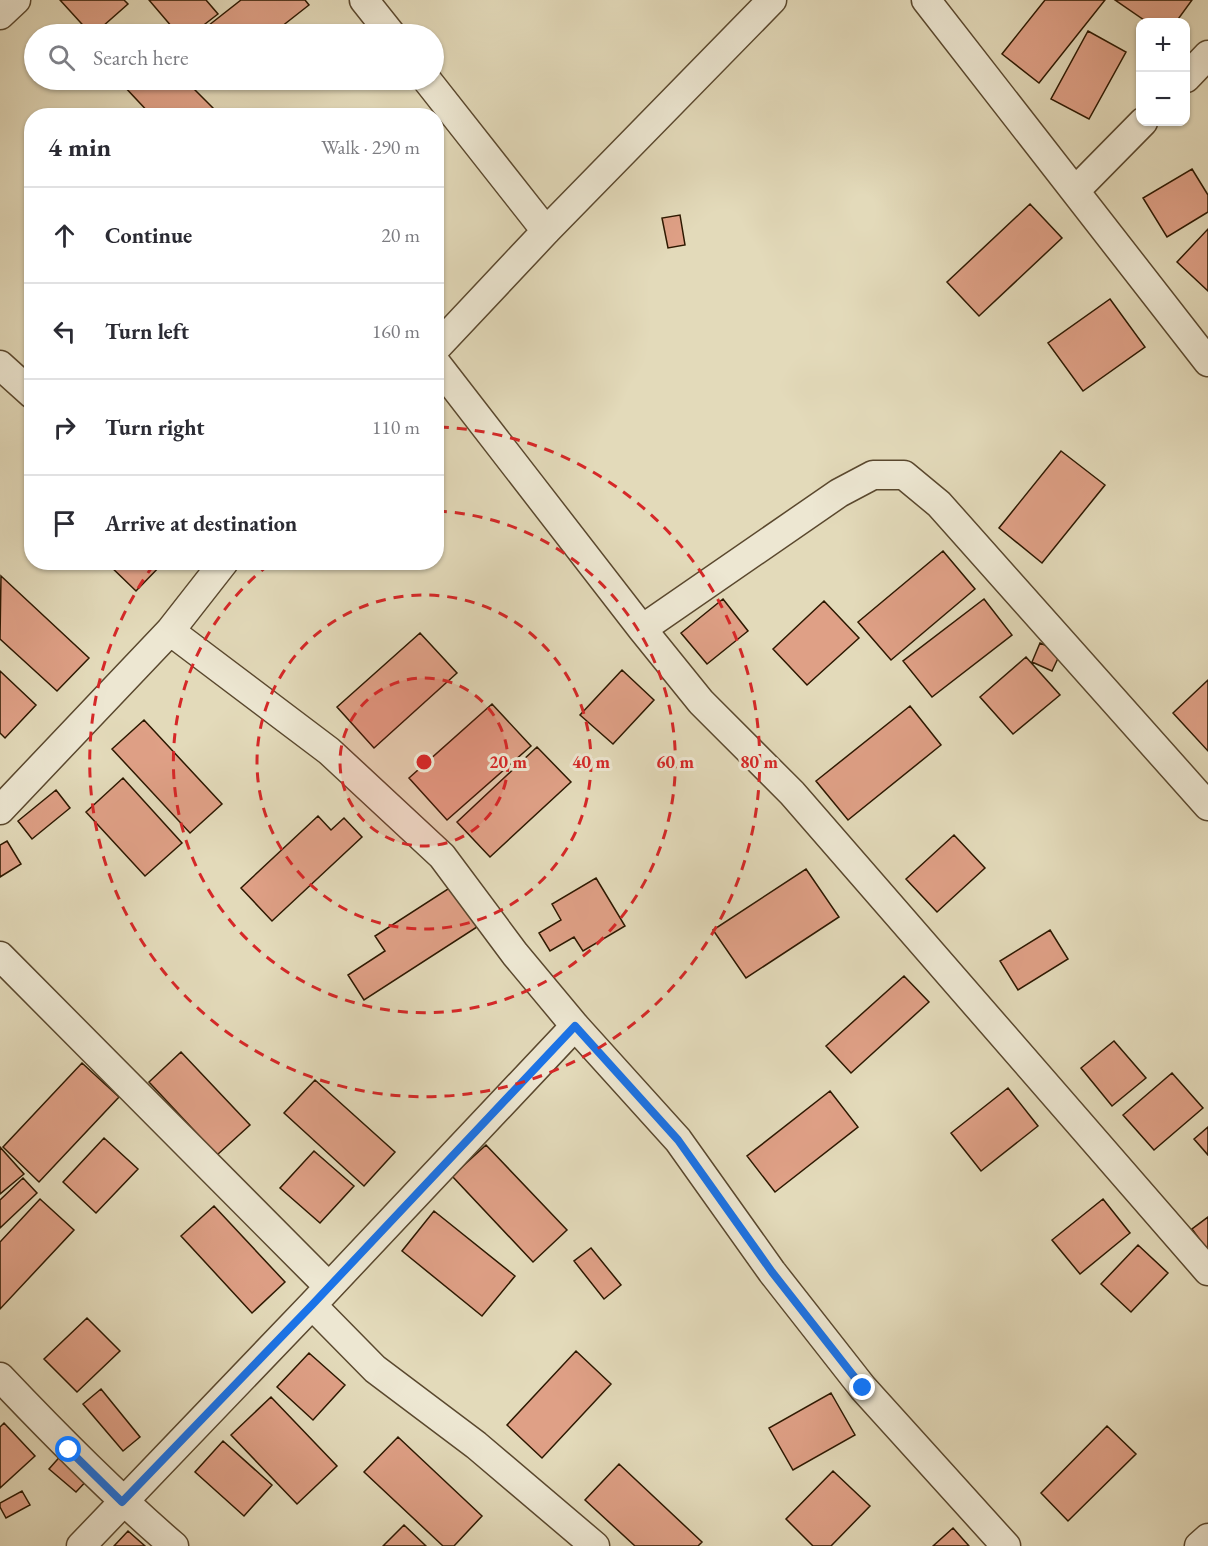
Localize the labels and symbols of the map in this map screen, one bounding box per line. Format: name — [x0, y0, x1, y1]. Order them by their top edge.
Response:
text: 20 m — [489, 750, 527, 773]
text: 40 m — [572, 750, 610, 773]
text: 60 m — [656, 750, 694, 773]
text: 80 m — [740, 750, 778, 773]
centre of rings — [414, 752, 434, 772]
route end — [849, 1374, 875, 1400]
route start — [55, 1436, 81, 1462]

